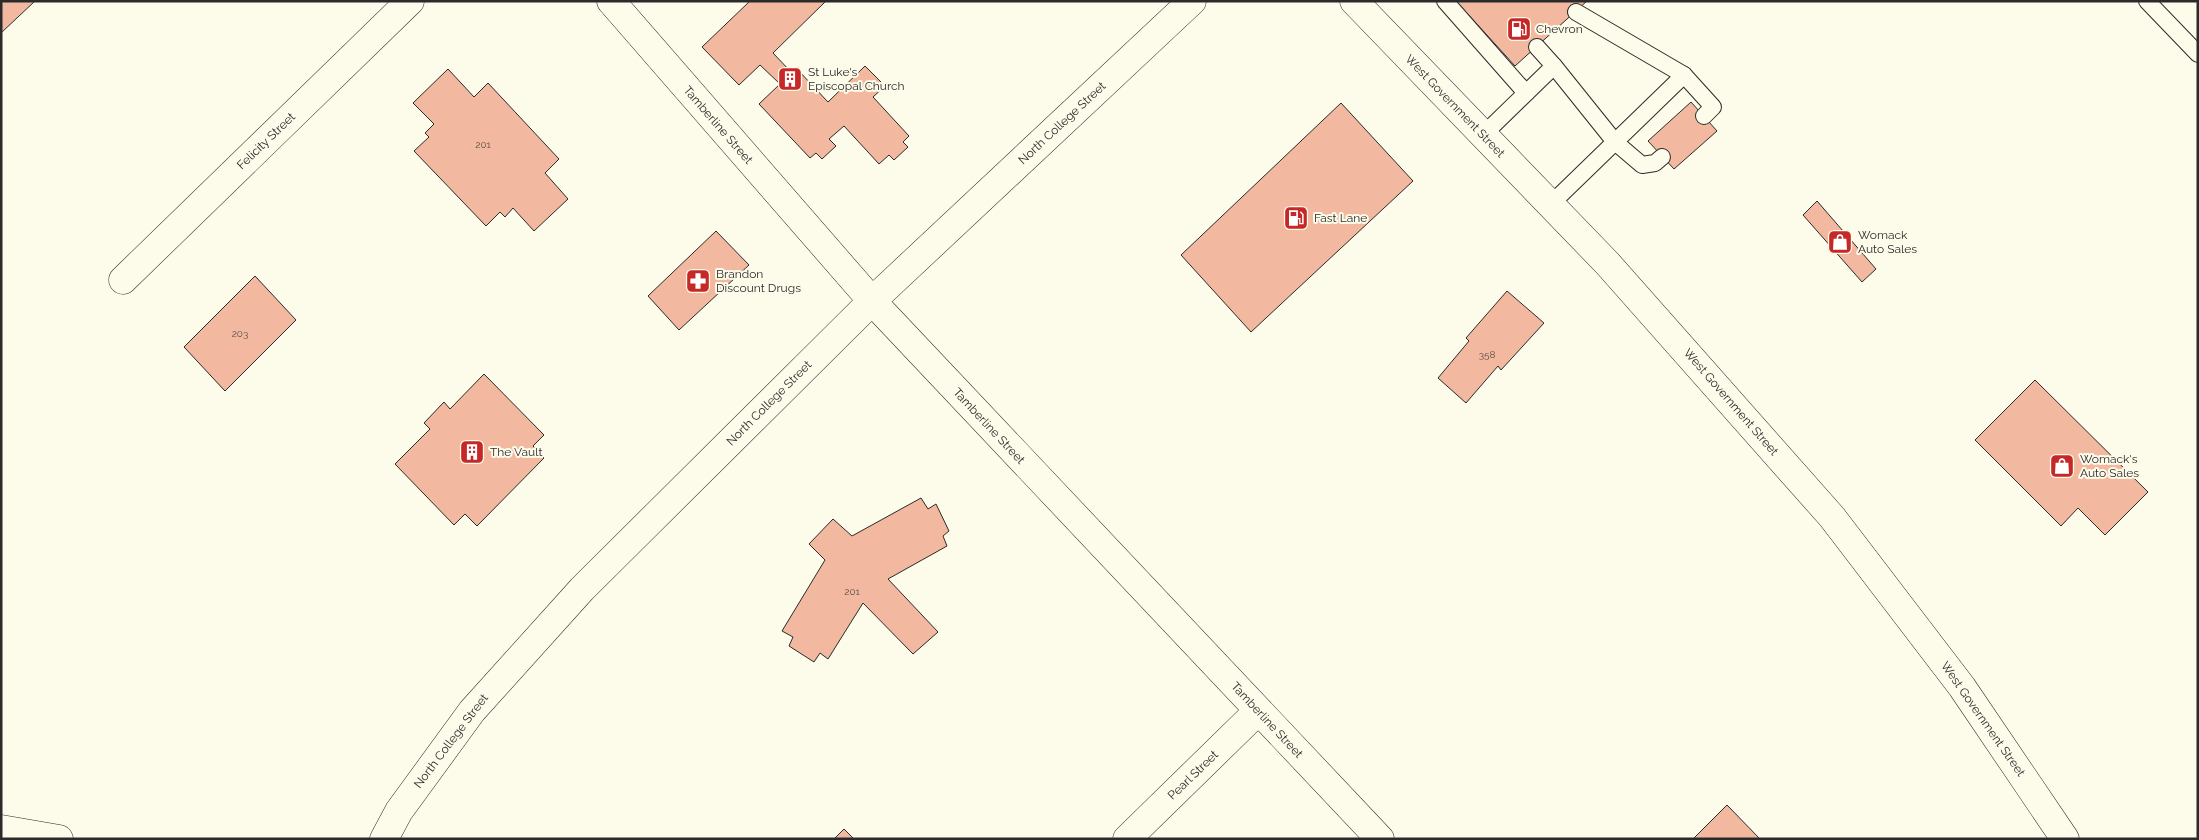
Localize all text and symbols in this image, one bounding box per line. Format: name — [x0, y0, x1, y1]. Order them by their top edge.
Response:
fuel station icon: Chevron — [1506, 16, 1532, 42]
place label: Chevron — [1536, 22, 1583, 36]
street label: West Government Street — [1402, 52, 1508, 160]
place label: St Luke's Episcopal Church — [808, 65, 905, 93]
building icon: St Luke's Episcopal Church — [777, 66, 803, 92]
street label: North College Street — [1015, 79, 1109, 167]
street label: Tamberline Street — [680, 83, 756, 167]
street label: Felicity Street — [234, 110, 298, 172]
house number: 201 — [475, 139, 492, 150]
fuel station icon: Fast Lane — [1283, 205, 1309, 231]
place label: Fast Lane — [1314, 211, 1367, 225]
place label: Womack Auto Sales — [1858, 228, 1917, 256]
shop icon: Womack Auto Sales — [1827, 229, 1853, 255]
place label: Brandon Discount Drugs — [716, 267, 801, 295]
pharmacy icon: Brandon Discount Drugs — [685, 268, 711, 294]
house number: 203 — [232, 328, 248, 339]
street label: West Government Street — [1681, 346, 1781, 458]
house number: 358 — [1479, 349, 1495, 360]
street label: North College Street — [724, 358, 814, 448]
street label: Tamberline Street — [950, 385, 1028, 467]
building icon: The Vault — [459, 439, 485, 465]
place label: The Vault — [490, 445, 543, 459]
place label: Womack's Auto Sales — [2080, 452, 2139, 480]
shop icon: Womack's Auto Sales — [2049, 453, 2075, 479]
house number: 201 — [844, 586, 861, 597]
street label: West Government Street — [1938, 659, 2028, 779]
street label: Tamberline Street — [1228, 679, 1306, 761]
street label: North College Street — [411, 691, 491, 791]
street label: Pearl Street — [1165, 748, 1221, 802]

